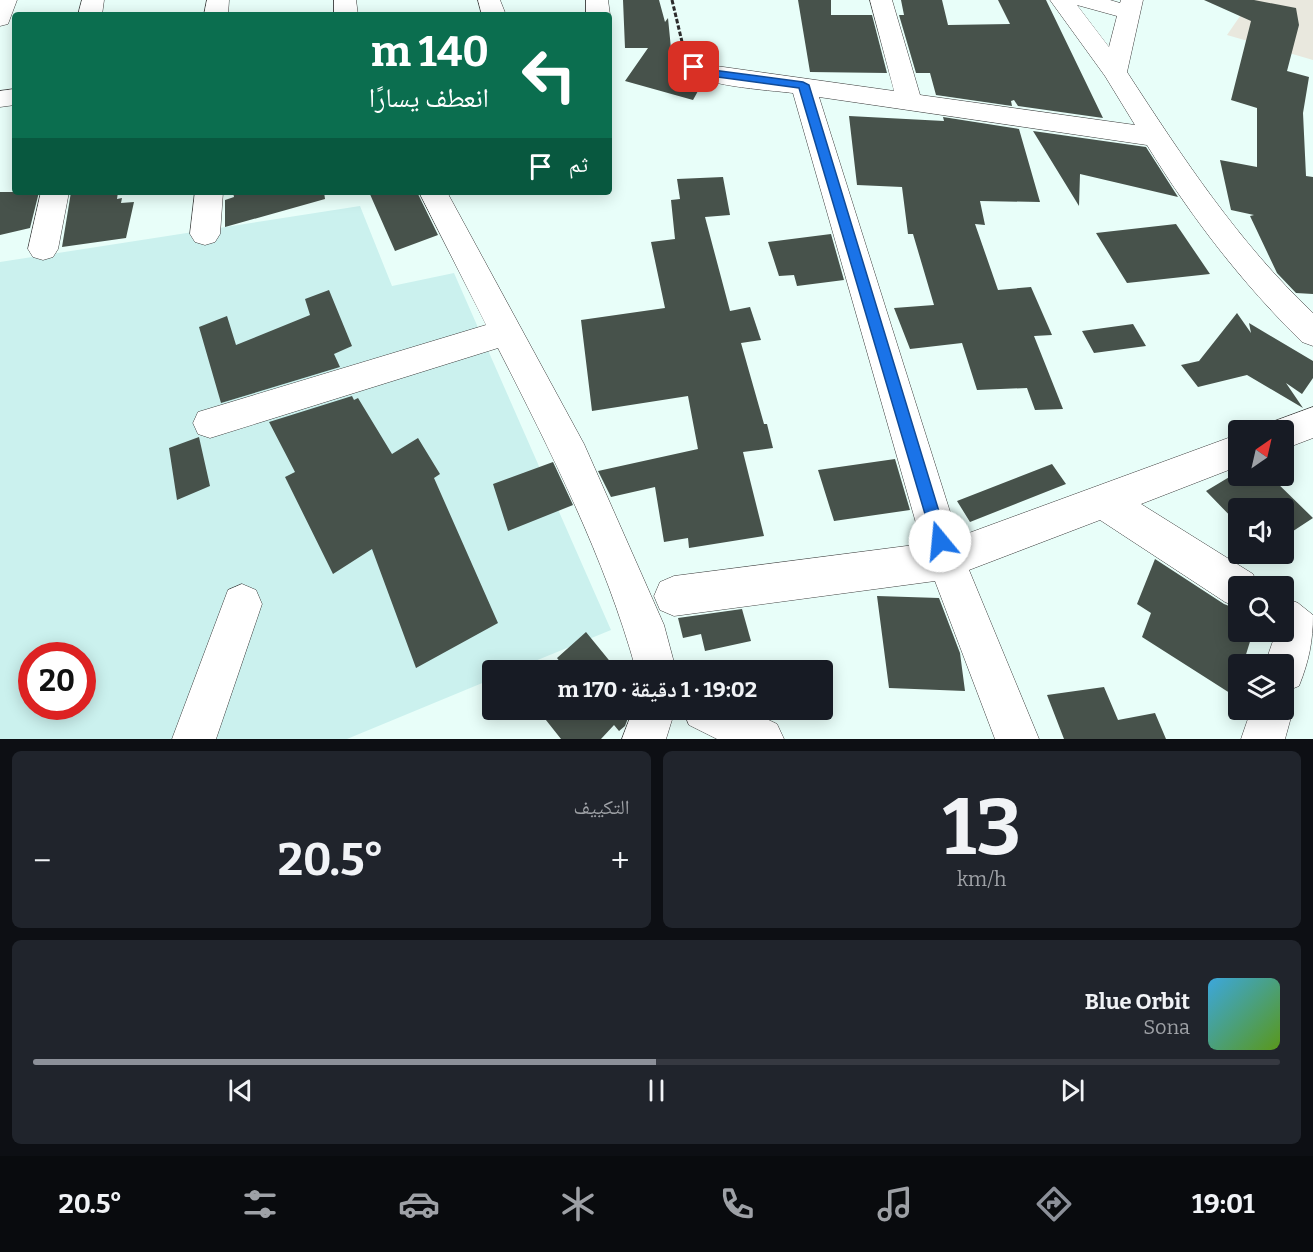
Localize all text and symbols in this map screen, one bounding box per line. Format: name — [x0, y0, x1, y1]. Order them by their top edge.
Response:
text: 140 m — [371, 27, 489, 77]
icon: left — [510, 36, 588, 114]
pin — [668, 41, 719, 92]
icon: arrive — [677, 50, 710, 83]
text: انعطف يسارًا — [369, 82, 489, 114]
icon: arrive — [524, 150, 557, 183]
text: ثم — [569, 151, 588, 178]
north arrow — [1228, 420, 1294, 486]
map controls — [1228, 420, 1294, 720]
button: sound — [1228, 498, 1294, 564]
position arrow — [908, 509, 972, 573]
button: search — [1228, 576, 1294, 642]
speed limit sign: 20 — [18, 642, 96, 720]
button: layers — [1228, 654, 1294, 720]
text: 19:02 · 1 دقيقة · 170 m — [558, 676, 757, 703]
text: 13 — [942, 781, 1021, 875]
text: التكييف — [573, 795, 630, 819]
text: 20.5° — [278, 833, 384, 887]
text: − — [33, 841, 51, 881]
text: + — [611, 841, 630, 881]
text: km/h — [957, 867, 1007, 891]
text: Blue Orbit — [1085, 988, 1190, 1015]
text: Sona — [1143, 1015, 1190, 1039]
icon: previous — [224, 1074, 257, 1107]
icon: pause — [640, 1074, 673, 1107]
icon: next — [1056, 1074, 1089, 1107]
icon: filters — [239, 1183, 281, 1225]
icon: car — [398, 1183, 440, 1225]
icon: climate — [557, 1183, 599, 1225]
icon: phone — [716, 1183, 758, 1225]
icon: music — [874, 1183, 916, 1225]
icon: directions — [1033, 1183, 1075, 1225]
text: 20.5° — [58, 1188, 122, 1220]
text: 19:01 — [1192, 1188, 1255, 1220]

